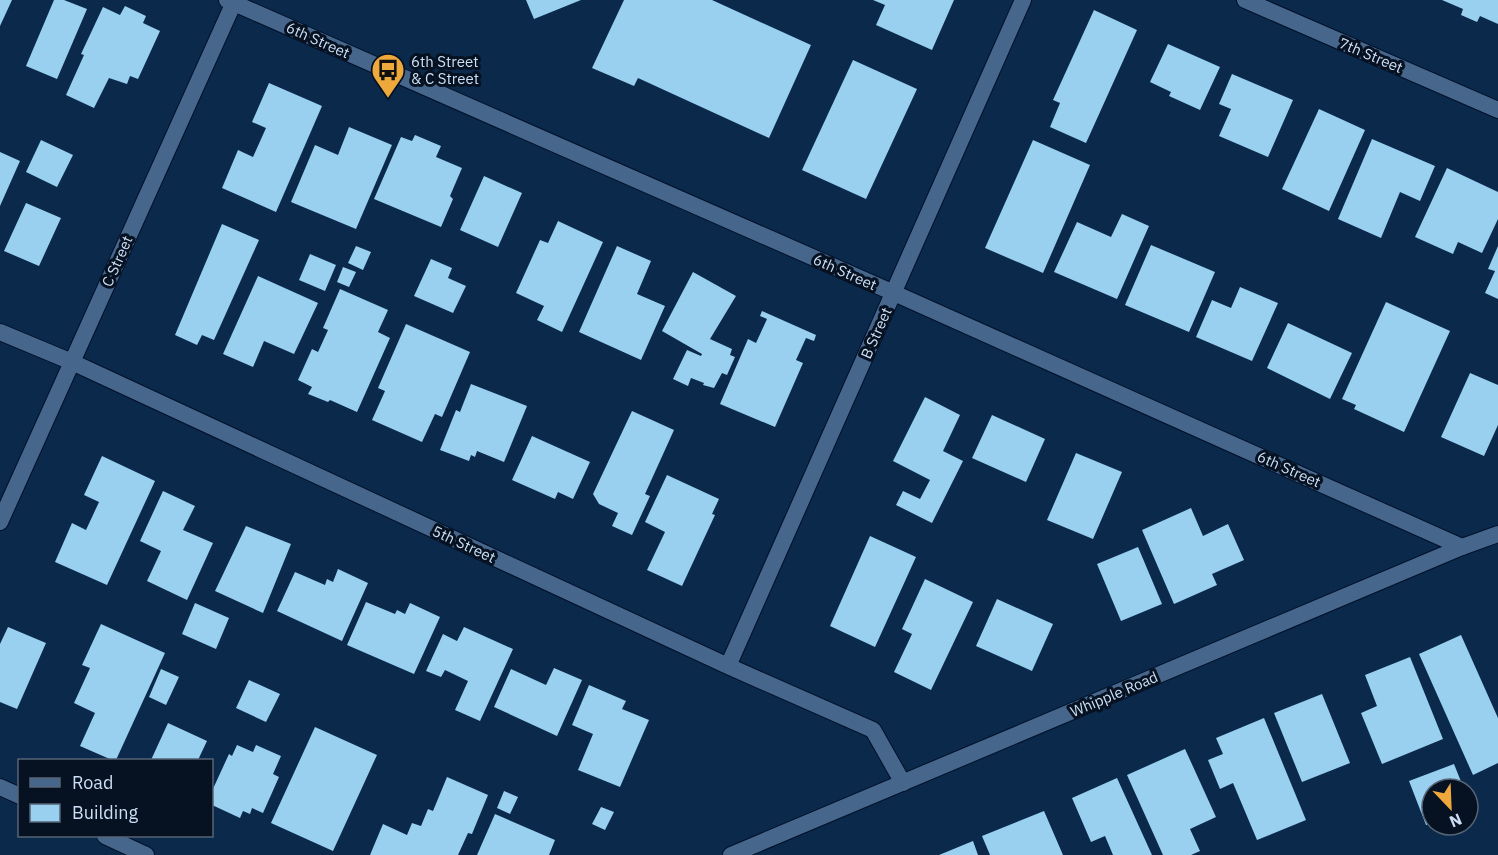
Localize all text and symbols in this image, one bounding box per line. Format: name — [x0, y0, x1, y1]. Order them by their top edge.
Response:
street label: 6th Street — [283, 18, 353, 62]
street label: 7th Street — [1336, 33, 1406, 77]
bus stop icon: 6th Street & C Street — [370, 52, 406, 99]
place label: 6th Street & C Street — [411, 52, 479, 88]
street label: C Street — [97, 232, 137, 290]
street label: 6th Street — [810, 250, 880, 294]
street label: B Street — [856, 304, 896, 362]
street label: 6th Street — [1254, 447, 1324, 491]
street label: 5th Street — [429, 521, 499, 567]
street label: Whipple Road — [1067, 667, 1161, 721]
legend — [18, 759, 213, 837]
text: Road — [72, 771, 113, 794]
north arrow — [1420, 777, 1480, 837]
text: Building — [72, 801, 139, 824]
text: N — [1447, 809, 1465, 832]

